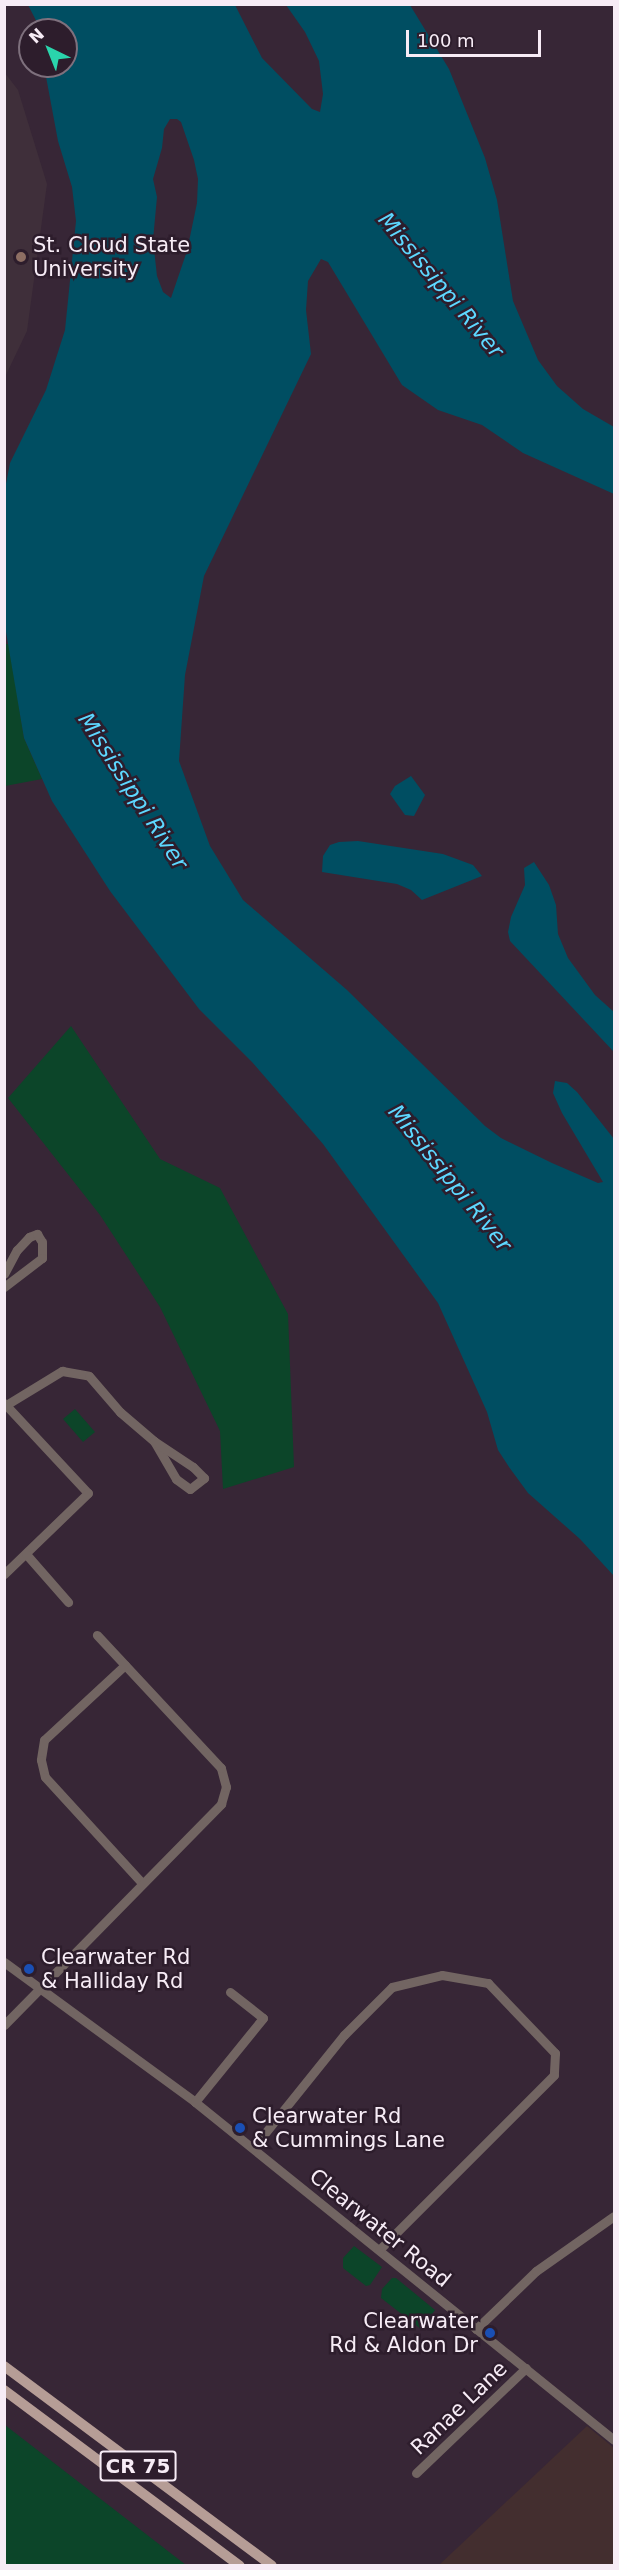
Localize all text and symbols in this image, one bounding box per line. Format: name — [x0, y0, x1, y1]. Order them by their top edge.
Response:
north arrow — [18, 18, 78, 78]
scale bar — [409, 18, 544, 56]
text: N — [25, 24, 48, 47]
text: 100 m — [417, 30, 475, 51]
water label: Mississippi River — [373, 207, 509, 363]
place label: St. Cloud State University — [33, 232, 190, 282]
marker: St. Cloud State University — [14, 250, 28, 264]
water label: Mississippi River — [73, 708, 193, 874]
water label: Mississippi River — [383, 1099, 517, 1257]
place label: Clearwater Rd & Halliday Rd — [41, 1944, 190, 1994]
marker: Clearwater Rd & Halliday Rd — [22, 1962, 36, 1976]
place label: Clearwater Rd & Cummings Lane — [252, 2103, 445, 2153]
marker: Clearwater Rd & Cummings Lane — [233, 2121, 247, 2135]
street label: Clearwater Road — [304, 2163, 456, 2293]
place label: Clearwater Rd & Aldon Dr — [329, 2308, 478, 2358]
marker: Clearwater Rd & Aldon Dr — [483, 2326, 497, 2340]
street label: Ranae Lane — [406, 2356, 512, 2460]
road number: CR 75 — [99, 2449, 177, 2483]

